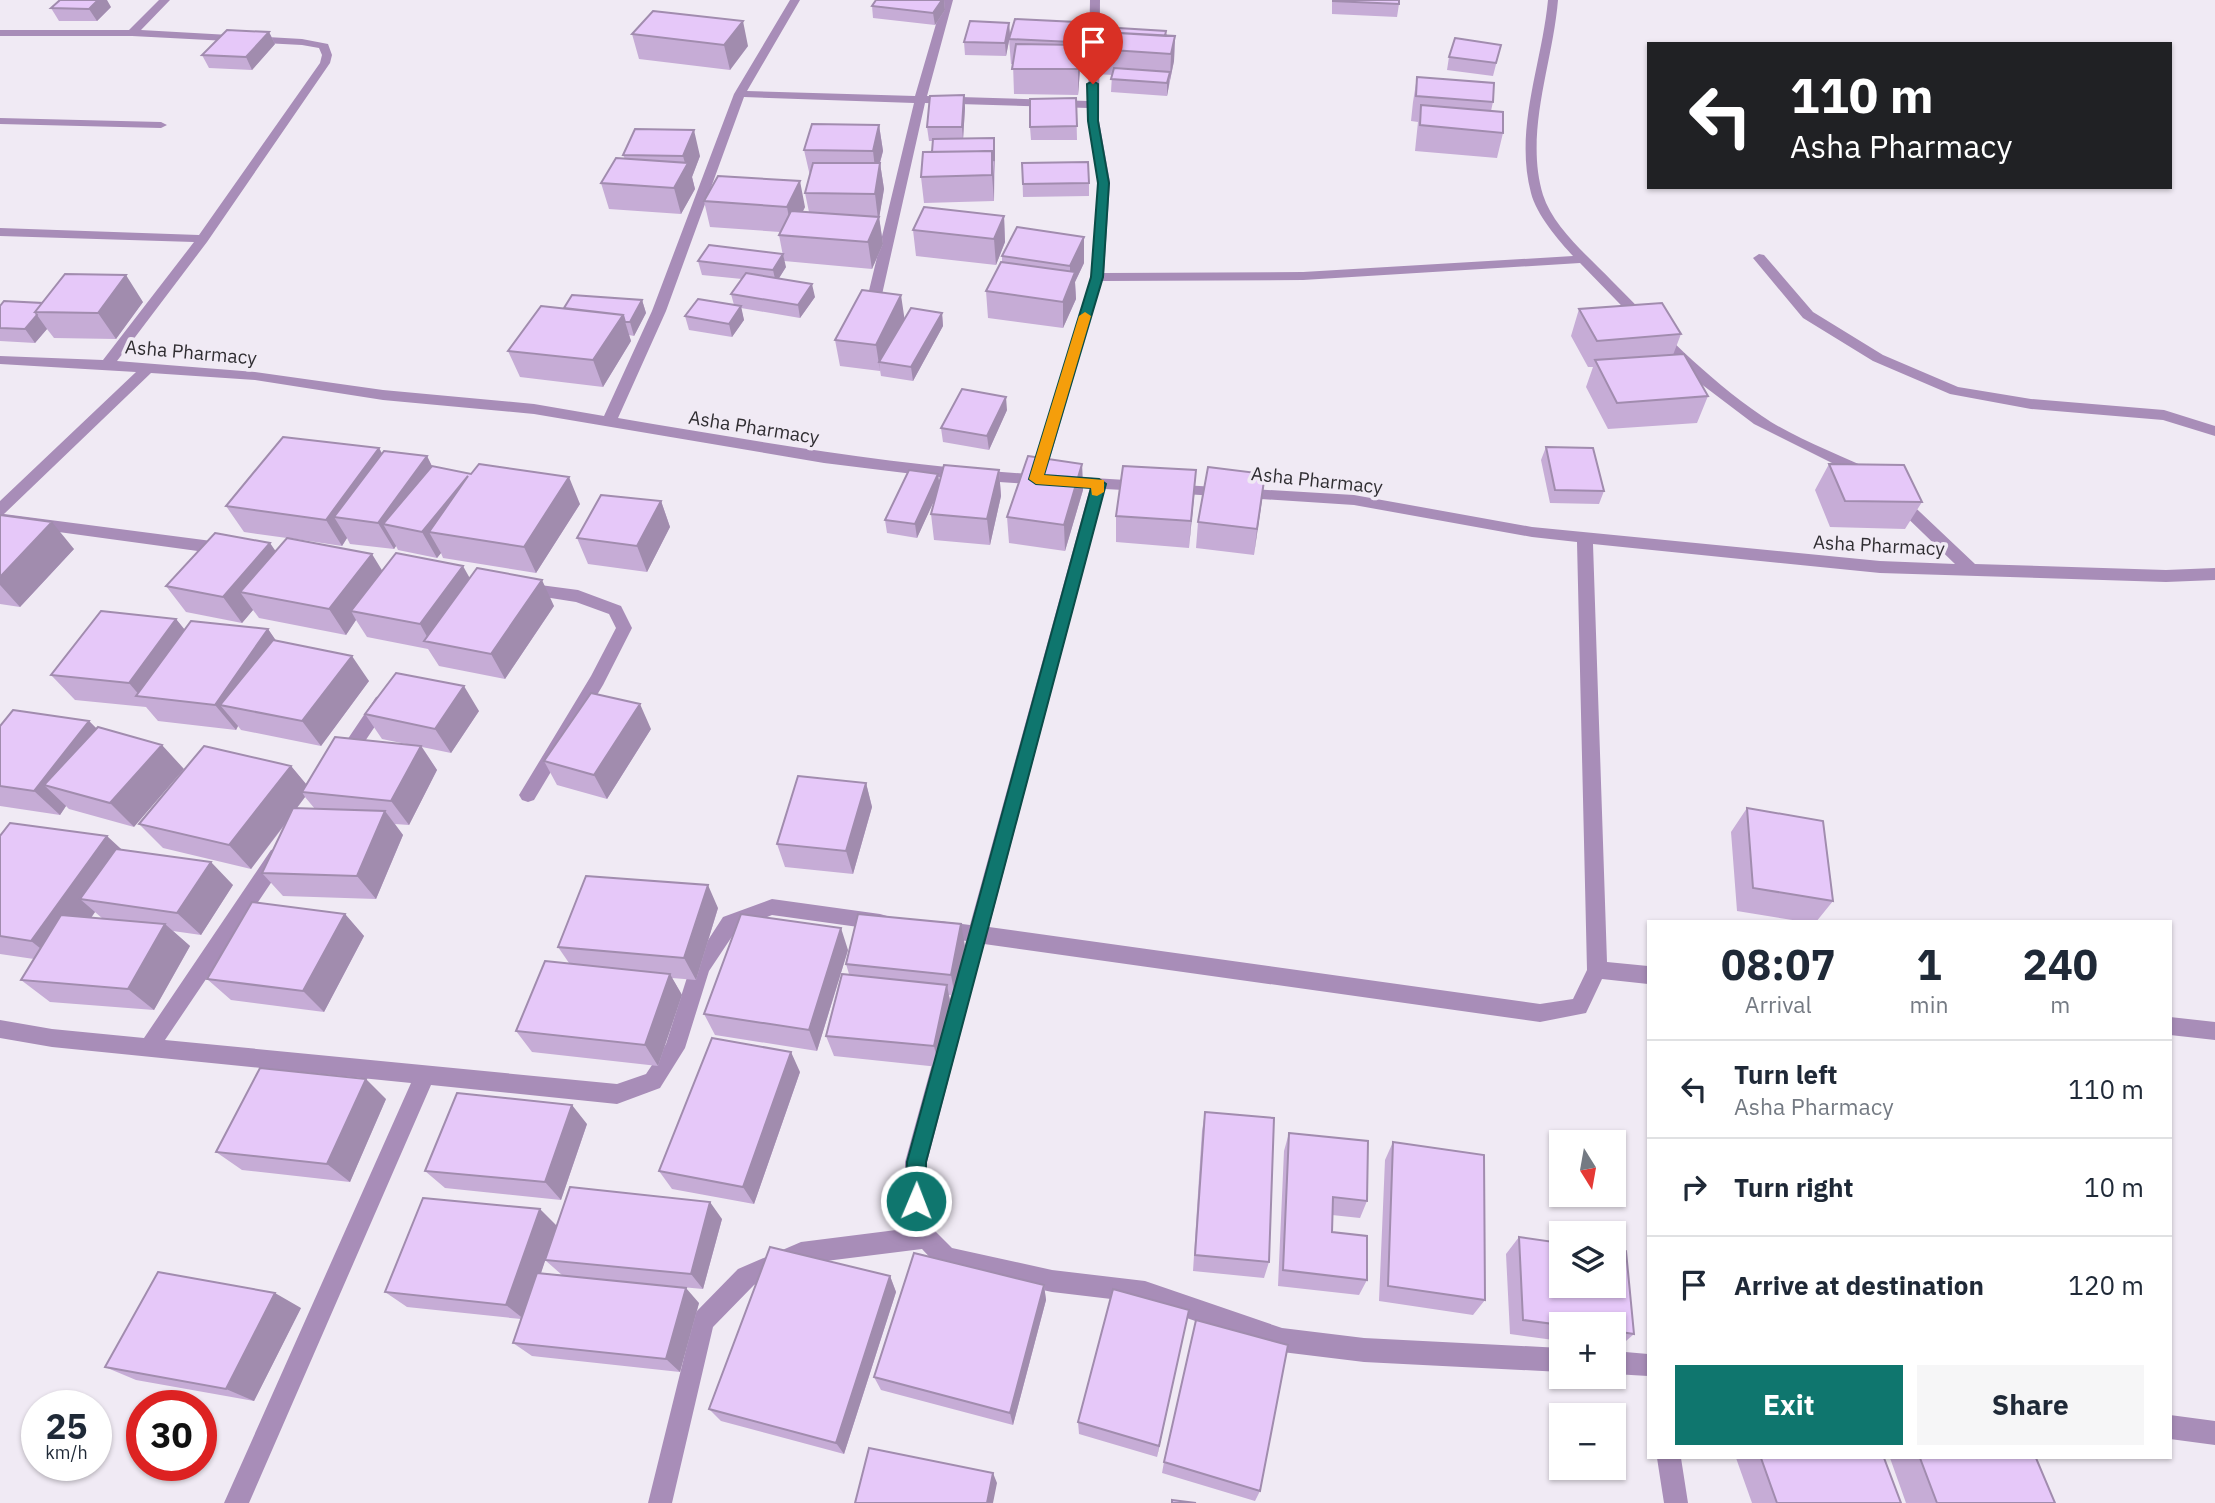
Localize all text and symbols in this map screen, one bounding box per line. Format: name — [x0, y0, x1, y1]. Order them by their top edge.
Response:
pin — [1063, 12.0, 1123, 84]
icon: arrive — [1074, 23, 1112, 61]
text: 110 m — [1790, 63, 1934, 126]
icon: left — [1675, 70, 1766, 161]
text: Asha Pharmacy — [1790, 125, 2012, 167]
street label: Asha Pharmacy — [124, 334, 258, 370]
street label: Asha Pharmacy — [687, 405, 822, 449]
street label: Asha Pharmacy — [1250, 461, 1384, 499]
street label: Asha Pharmacy — [1812, 530, 1946, 560]
text: 08:07 — [1721, 937, 1836, 992]
text: 1 — [1916, 937, 1942, 992]
text: 240 — [2022, 937, 2098, 992]
text: Arrival — [1745, 989, 1812, 1019]
text: min — [1910, 989, 1948, 1019]
text: m — [2050, 989, 2070, 1019]
text: Turn left — [1734, 1057, 1837, 1091]
icon: left — [1675, 1070, 1713, 1108]
text: 110 m — [2068, 1072, 2144, 1106]
text: Asha Pharmacy — [1734, 1091, 1894, 1121]
north arrow — [1549, 1130, 1626, 1208]
map controls — [1549, 1130, 1626, 1480]
position arrow — [879, 1164, 953, 1238]
icon: right — [1675, 1168, 1713, 1206]
text: Turn right — [1734, 1170, 1853, 1204]
text: 10 m — [2084, 1170, 2144, 1204]
button: layers — [1549, 1221, 1626, 1298]
icon: arrive — [1675, 1266, 1713, 1304]
text: Arrive at destination — [1734, 1268, 1984, 1302]
text: 120 m — [2068, 1268, 2144, 1302]
button: + — [1549, 1312, 1626, 1389]
button: Exit — [1675, 1365, 1903, 1445]
button: Share — [1917, 1365, 2144, 1445]
speed limit sign: 30 — [126, 1390, 217, 1481]
text: 25 — [45, 1403, 88, 1449]
button: − — [1549, 1403, 1626, 1480]
text: km/h — [45, 1441, 88, 1464]

